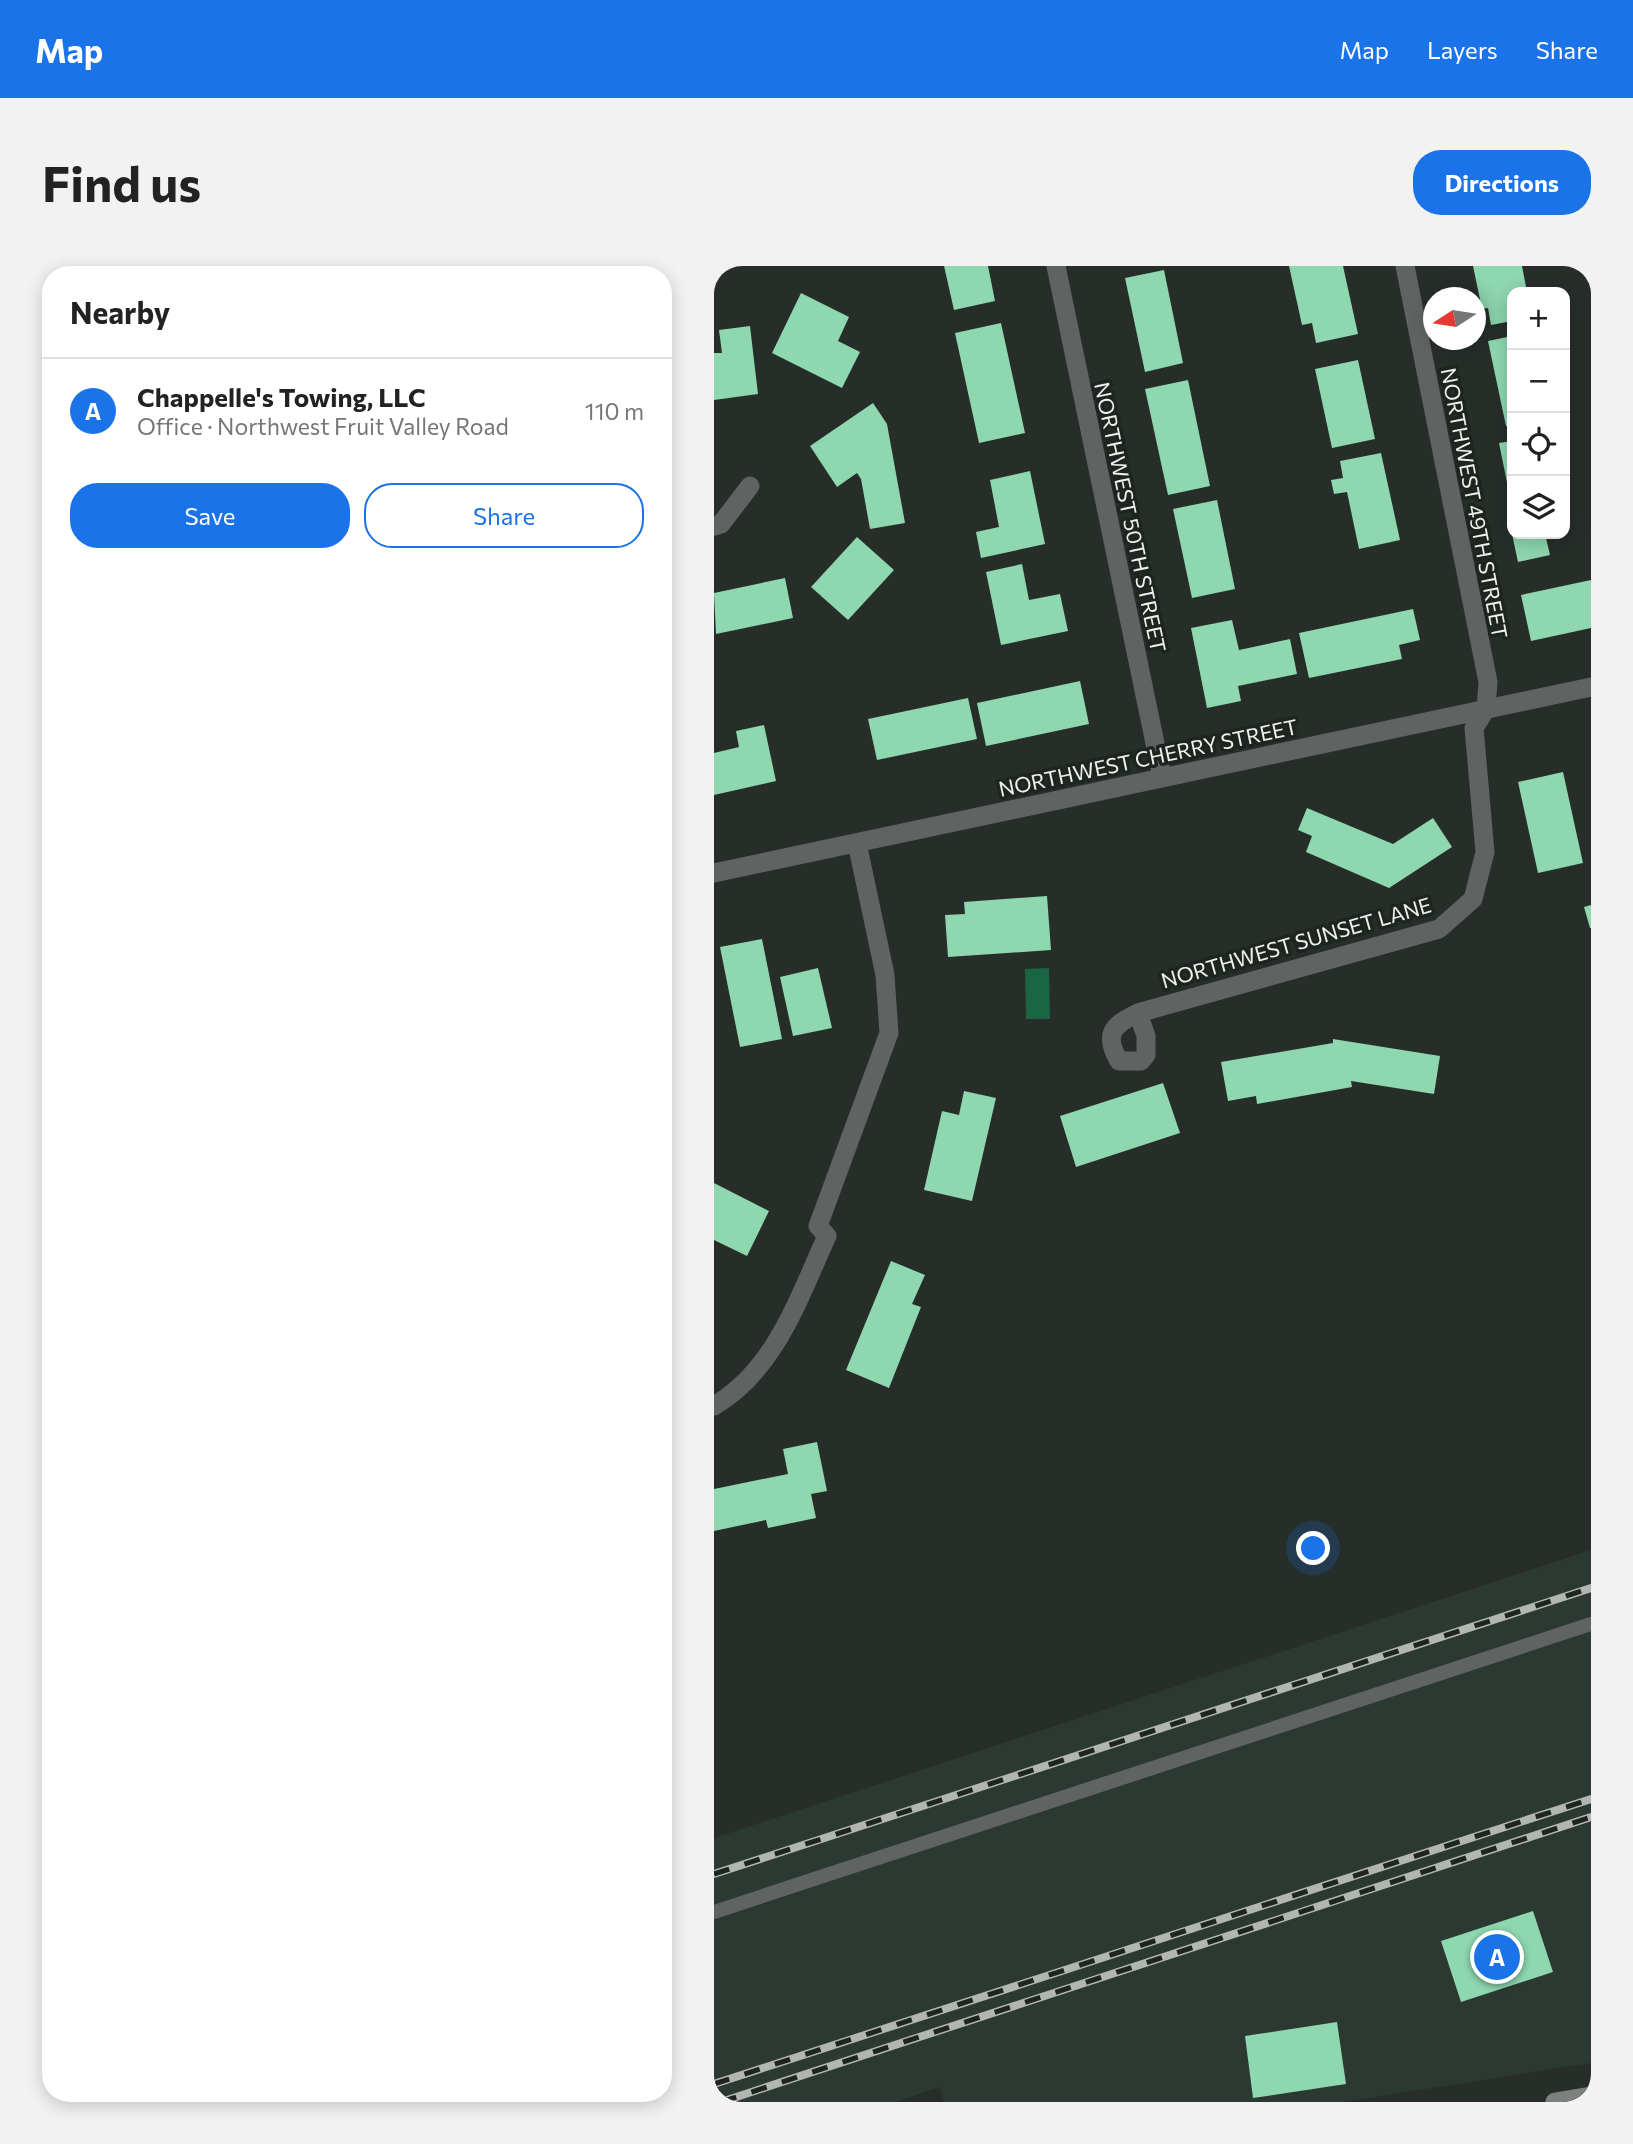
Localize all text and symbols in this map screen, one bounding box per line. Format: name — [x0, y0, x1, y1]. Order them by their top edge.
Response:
text: Map — [35, 29, 103, 70]
text: Map — [1340, 35, 1389, 64]
text: Layers — [1427, 35, 1498, 64]
text: Share — [1536, 35, 1598, 64]
button: Directions — [1413, 150, 1591, 215]
text: Find us — [42, 152, 201, 212]
north arrow — [1423, 287, 1486, 350]
map controls — [1507, 287, 1570, 539]
button: + — [1507, 287, 1570, 350]
text: Nearby — [70, 293, 170, 330]
button: − — [1507, 350, 1570, 413]
street label: NORTHWEST 49TH STREET — [1436, 366, 1514, 640]
street label: NORTHWEST 50TH STREET — [1090, 380, 1172, 654]
text: Chappelle's Towing, LLC — [137, 381, 426, 412]
text: A — [85, 397, 101, 425]
text: 110 m — [585, 397, 644, 425]
text: Office · Northwest Fruit Valley Road — [137, 412, 509, 440]
button: locate — [1507, 413, 1570, 476]
button: layers — [1507, 476, 1570, 539]
button: Save — [70, 483, 350, 548]
button: Share — [364, 483, 644, 548]
street label: NORTHWEST CHERRY STREET — [996, 713, 1300, 801]
street label: NORTHWEST SUNSET LANE — [1158, 891, 1434, 993]
your location — [1296, 1531, 1330, 1565]
pin: A — [1474, 1931, 1520, 1983]

